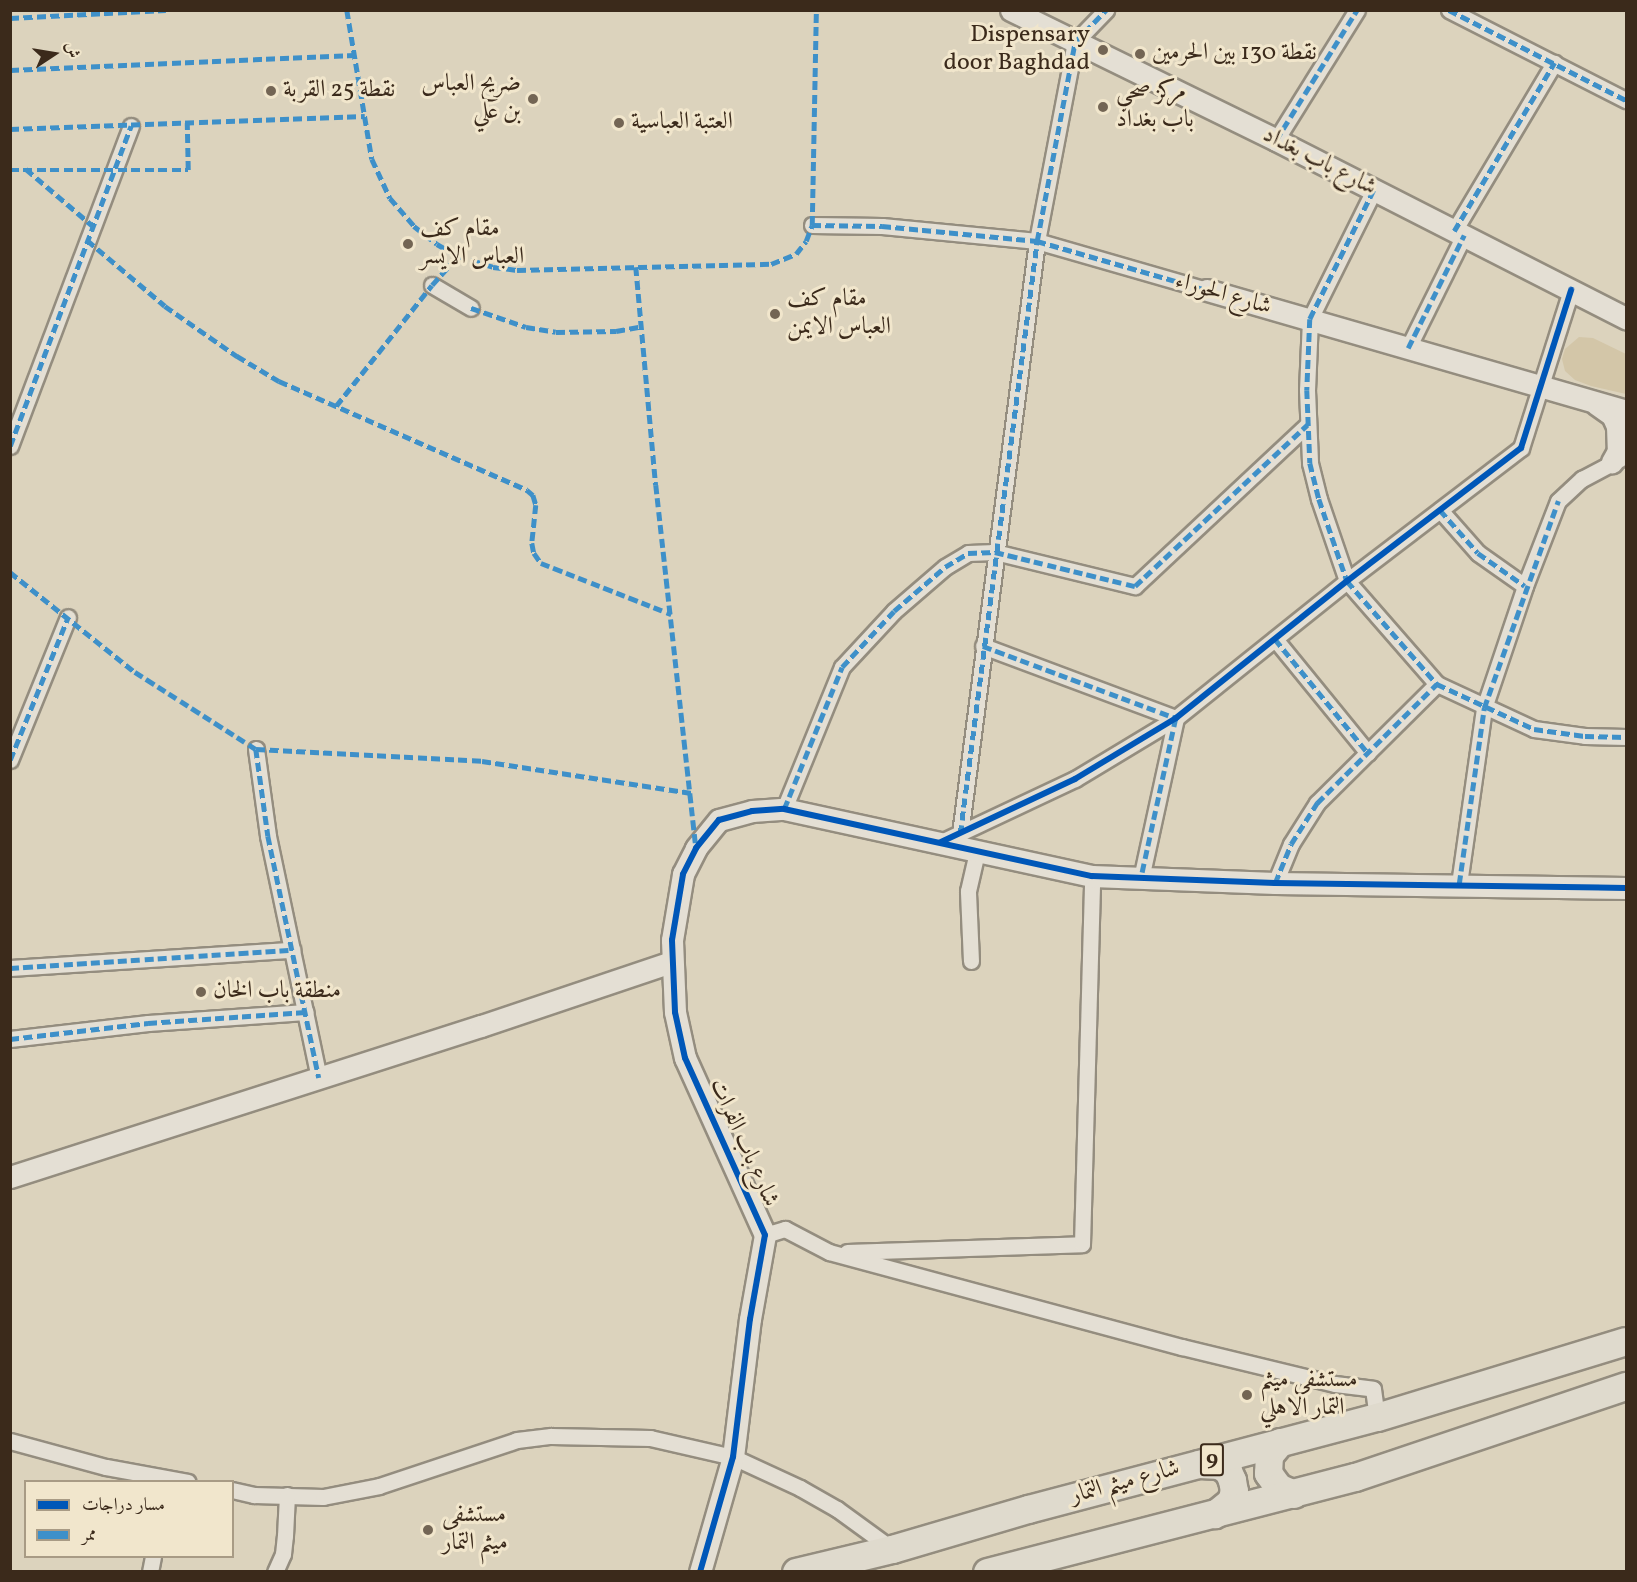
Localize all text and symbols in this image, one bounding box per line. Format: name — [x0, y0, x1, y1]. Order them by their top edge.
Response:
place label: Dispensary door Baghdad — [944, 22, 1090, 78]
north arrow — [24, 24, 84, 84]
text: ش — [59, 40, 84, 60]
place label: نقطة 130 بين الحرمين — [1152, 40, 1317, 68]
marker: Dispensary door Baghdad — [1094, 41, 1112, 59]
marker: نقطة 130 بين الحرمين — [1133, 47, 1147, 61]
place label: ضريح العباس بن علي — [421, 71, 521, 127]
place label: نقطة 25 القربة — [283, 77, 395, 105]
place label: مركز صحي باب بغداد — [1116, 79, 1194, 135]
marker: نقطة 25 القربة — [264, 84, 278, 98]
marker: ضريح العباس بن علي — [526, 92, 540, 106]
marker: مركز صحي باب بغداد — [1094, 98, 1112, 116]
place label: العتبة العباسية — [631, 109, 733, 137]
marker: العتبة العباسية — [612, 116, 626, 130]
street label: شارع باب بغداد — [1257, 121, 1381, 203]
place label: مقام كف العباس الايسر — [420, 216, 524, 272]
marker: مقام كف العباس الايسر — [401, 237, 415, 251]
street label: شارع الحوراء — [1171, 268, 1275, 322]
place label: مقام كف العباس الايمن — [787, 286, 891, 342]
marker: مقام كف العباس الايمن — [768, 307, 782, 321]
place label: منطقة باب الخان — [213, 978, 341, 1006]
marker: منطقة باب الخان — [194, 985, 208, 999]
street label: شارع باب الفرات — [702, 1074, 784, 1212]
place label: مستشفى ميثم التمار الاهلي — [1260, 1367, 1358, 1423]
marker: مستشفى ميثم التمار الاهلي — [1238, 1386, 1256, 1404]
road number: 9 — [1198, 1441, 1226, 1479]
street label: شارع ميثم التمار — [1067, 1455, 1183, 1511]
legend — [24, 1480, 234, 1558]
text: مسار دراجات — [82, 1493, 165, 1518]
place label: مستشفى ميثم التمار — [442, 1502, 508, 1558]
marker: مستشفى ميثم التمار — [419, 1521, 437, 1539]
text: ممر — [82, 1523, 96, 1548]

